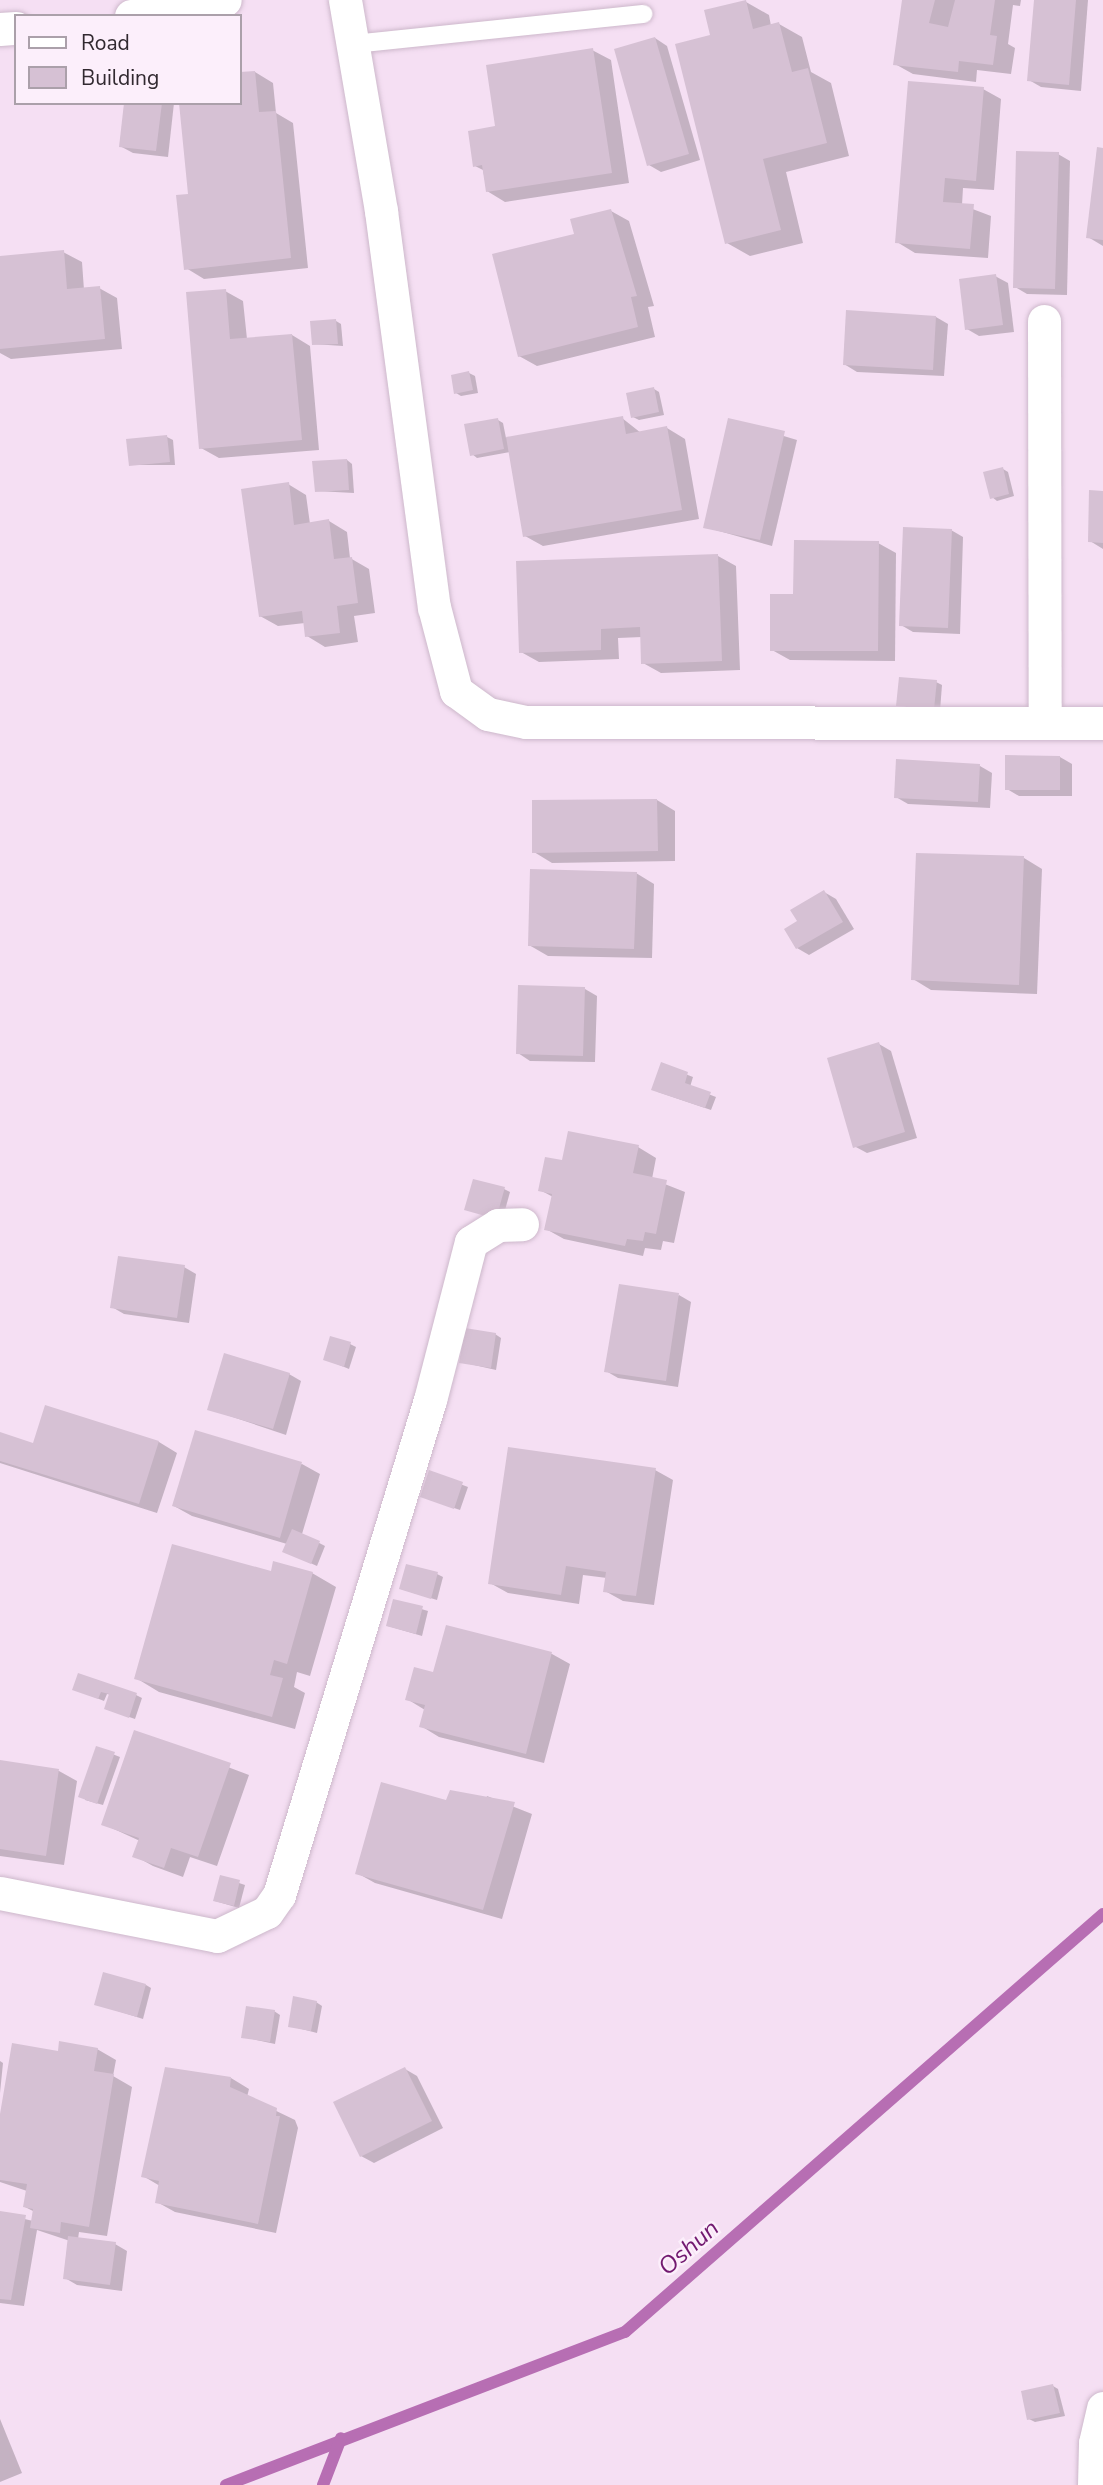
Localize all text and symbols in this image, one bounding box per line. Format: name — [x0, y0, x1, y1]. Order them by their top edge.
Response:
legend — [14, 14, 242, 105]
text: Road — [81, 29, 130, 57]
text: Building — [81, 64, 159, 92]
water label: Oshun — [653, 2214, 725, 2282]

